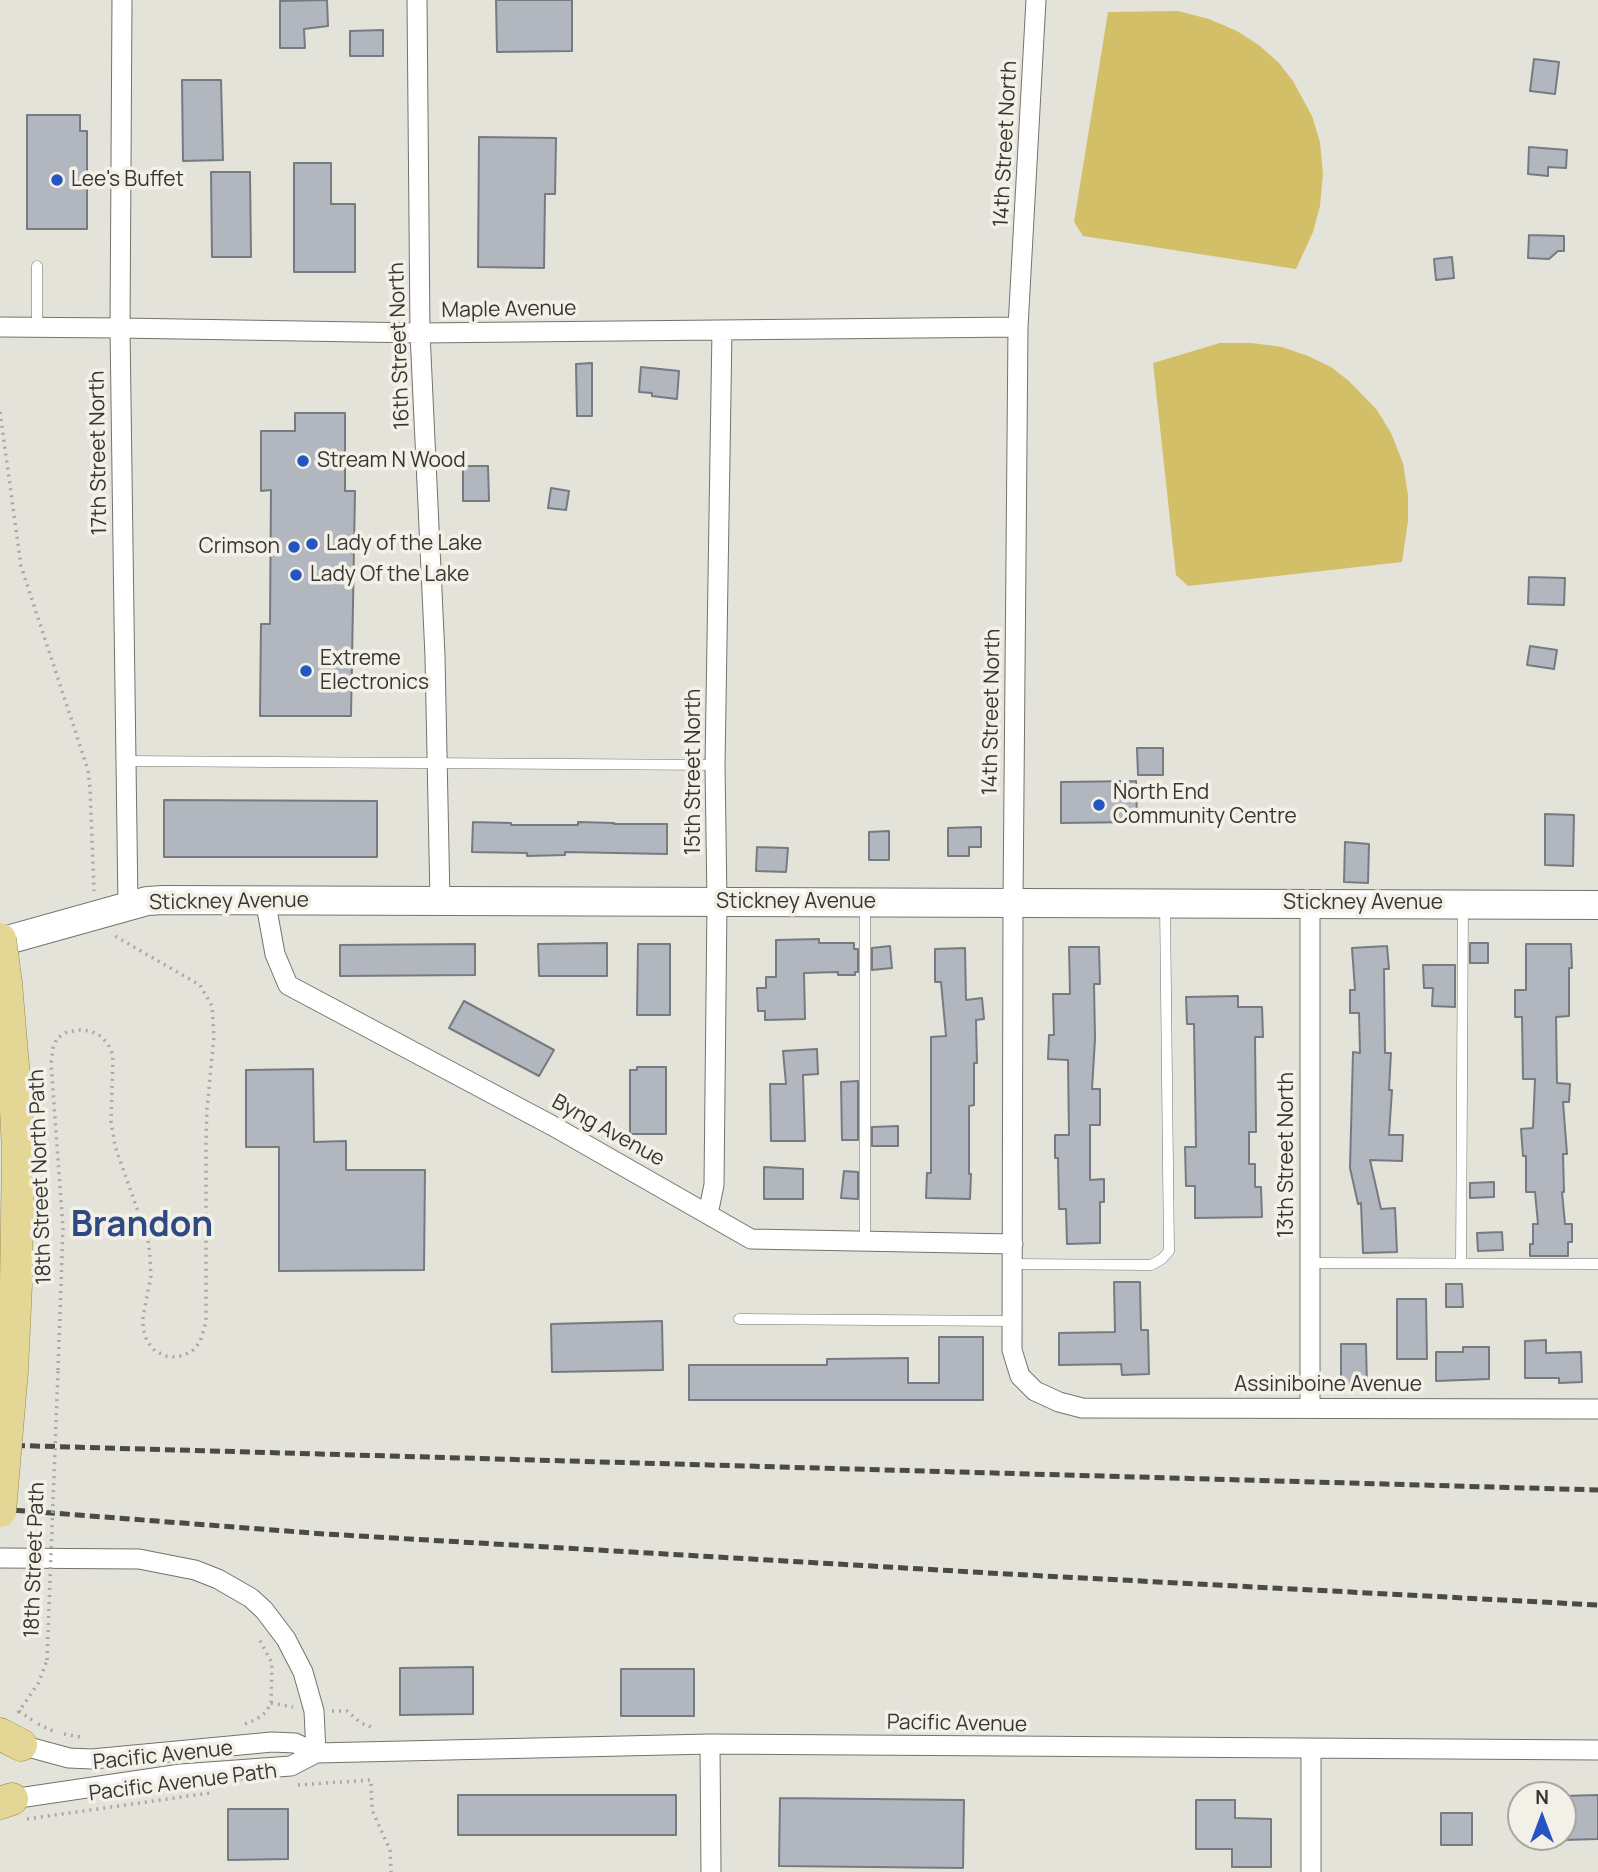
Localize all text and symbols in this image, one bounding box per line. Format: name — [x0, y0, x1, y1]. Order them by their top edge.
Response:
street label: 14th Street North — [989, 60, 1023, 228]
place label: Lee's Buffet — [71, 167, 184, 193]
marker: Lee's Buffet — [49, 172, 65, 188]
street label: 16th Street North — [384, 262, 416, 430]
street label: Maple Avenue — [441, 296, 577, 324]
street label: 17th Street North — [85, 370, 113, 536]
place label: Stream N Wood — [317, 448, 466, 474]
marker: Stream N Wood — [295, 453, 311, 469]
place label: Lady of the Lake — [326, 531, 482, 557]
place label: Crimson — [199, 534, 280, 560]
marker: Lady of the Lake — [304, 536, 320, 552]
marker: Crimson — [286, 539, 302, 555]
place label: Lady Of the Lake — [310, 562, 469, 588]
marker: Lady Of the Lake — [288, 567, 304, 583]
street label: 14th Street North — [978, 628, 1006, 796]
place label: Extreme Electronics — [320, 646, 429, 696]
marker: Extreme Electronics — [298, 663, 314, 679]
street label: 15th Street North — [681, 689, 707, 855]
place label: North End Community Centre — [1113, 780, 1297, 830]
marker: North End Community Centre — [1091, 797, 1107, 813]
street label: Stickney Avenue — [149, 888, 309, 916]
street label: Stickney Avenue — [716, 889, 876, 915]
street label: Stickney Avenue — [1283, 890, 1443, 916]
street label: 18th Street North Path — [25, 1069, 57, 1285]
street label: 13th Street North — [1274, 1072, 1300, 1238]
street label: Byng Avenue — [547, 1090, 669, 1172]
district label: Brandon — [71, 1205, 213, 1247]
street label: Assiniboine Avenue — [1234, 1372, 1422, 1398]
street label: 18th Street Path — [20, 1482, 50, 1638]
street label: Pacific Avenue — [887, 1710, 1027, 1738]
street label: Pacific Avenue — [92, 1736, 234, 1776]
street label: Pacific Avenue Path — [87, 1759, 279, 1807]
north arrow — [1507, 1781, 1577, 1851]
text: N — [1535, 1784, 1549, 1810]

